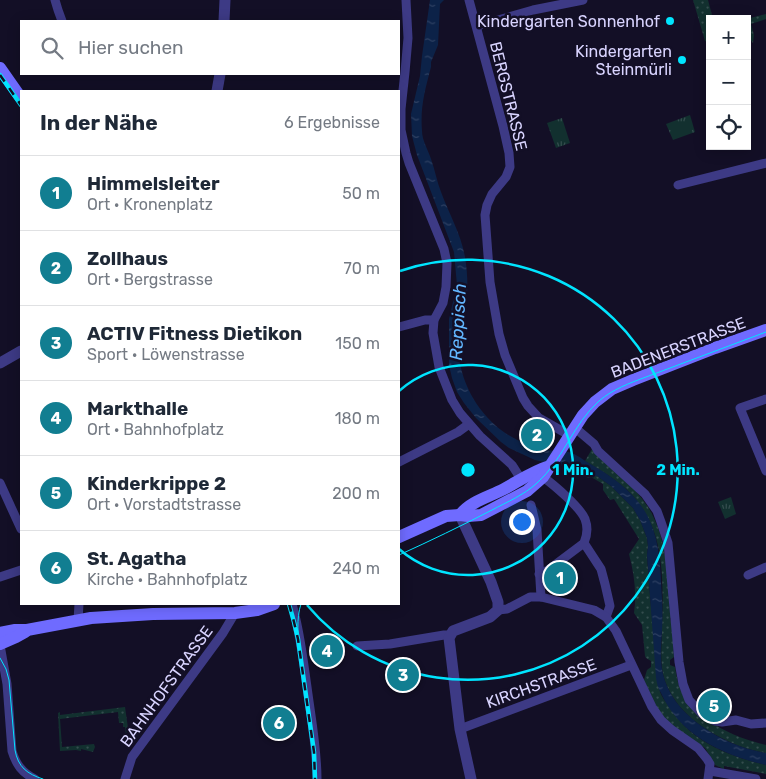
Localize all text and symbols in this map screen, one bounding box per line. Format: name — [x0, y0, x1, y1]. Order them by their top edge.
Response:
place label: Kindergarten Sonnenhof — [477, 12, 661, 31]
marker: Kindergarten Sonnenhof — [664, 15, 676, 27]
map controls — [706, 15, 751, 150]
button: + — [706, 15, 751, 60]
search box — [20, 20, 400, 75]
icon: search — [38, 34, 66, 62]
text: Hier suchen — [78, 36, 184, 59]
street label: BERGSTRASSE — [486, 40, 531, 153]
place label: Kindergarten Steinmürli — [575, 42, 672, 79]
marker: Kindergarten Steinmürli — [676, 54, 688, 66]
button: − — [706, 60, 751, 105]
button: locate — [706, 105, 751, 150]
text: In der Nähe — [40, 110, 158, 135]
text: 6 Ergebnisse — [284, 113, 380, 132]
text: Himmelsleiter — [87, 172, 220, 195]
text: 1 — [52, 184, 60, 203]
text: 50 m — [342, 184, 380, 203]
text: Ort · Kronenplatz — [87, 195, 213, 214]
text: Zollhaus — [87, 247, 168, 270]
text: 2 — [51, 259, 61, 278]
text: 70 m — [343, 259, 380, 278]
text: Ort · Bergstrasse — [87, 270, 213, 289]
water label: Reppisch — [445, 283, 471, 361]
street label: BADENERSTRASSE — [608, 313, 748, 382]
text: ACTIV Fitness Dietikon — [87, 322, 302, 345]
text: 3 — [51, 334, 61, 353]
text: 150 m — [335, 334, 380, 353]
text: Sport · Löwenstrasse — [87, 345, 245, 364]
text: Markthalle — [87, 397, 188, 420]
text: 4 — [51, 409, 61, 428]
text: 180 m — [335, 409, 380, 428]
pin: 2 — [521, 416, 553, 454]
text: Ort · Bahnhofplatz — [87, 420, 224, 439]
centre of rings — [459, 461, 477, 479]
text: 1 Min. — [552, 461, 594, 479]
text: 2 Min. — [656, 461, 700, 479]
text: Kinderkrippe 2 — [87, 472, 226, 495]
text: 5 — [51, 484, 61, 503]
text: 200 m — [332, 484, 380, 503]
text: Ort · Vorstadtstrasse — [87, 495, 241, 514]
your location — [509, 509, 535, 535]
text: St. Agatha — [87, 547, 187, 570]
text: 6 — [51, 559, 61, 578]
text: 240 m — [333, 559, 380, 578]
pin: 1 — [544, 559, 576, 597]
text: Kirche · Bahnhofplatz — [87, 570, 248, 589]
street label: BAHNHOFSTRASSE — [116, 622, 217, 751]
pin: 4 — [311, 632, 343, 670]
street label: KIRCHSTRASSE — [483, 655, 599, 712]
pin: 3 — [387, 656, 419, 694]
pin: 5 — [698, 687, 730, 725]
pin: 6 — [263, 704, 295, 742]

